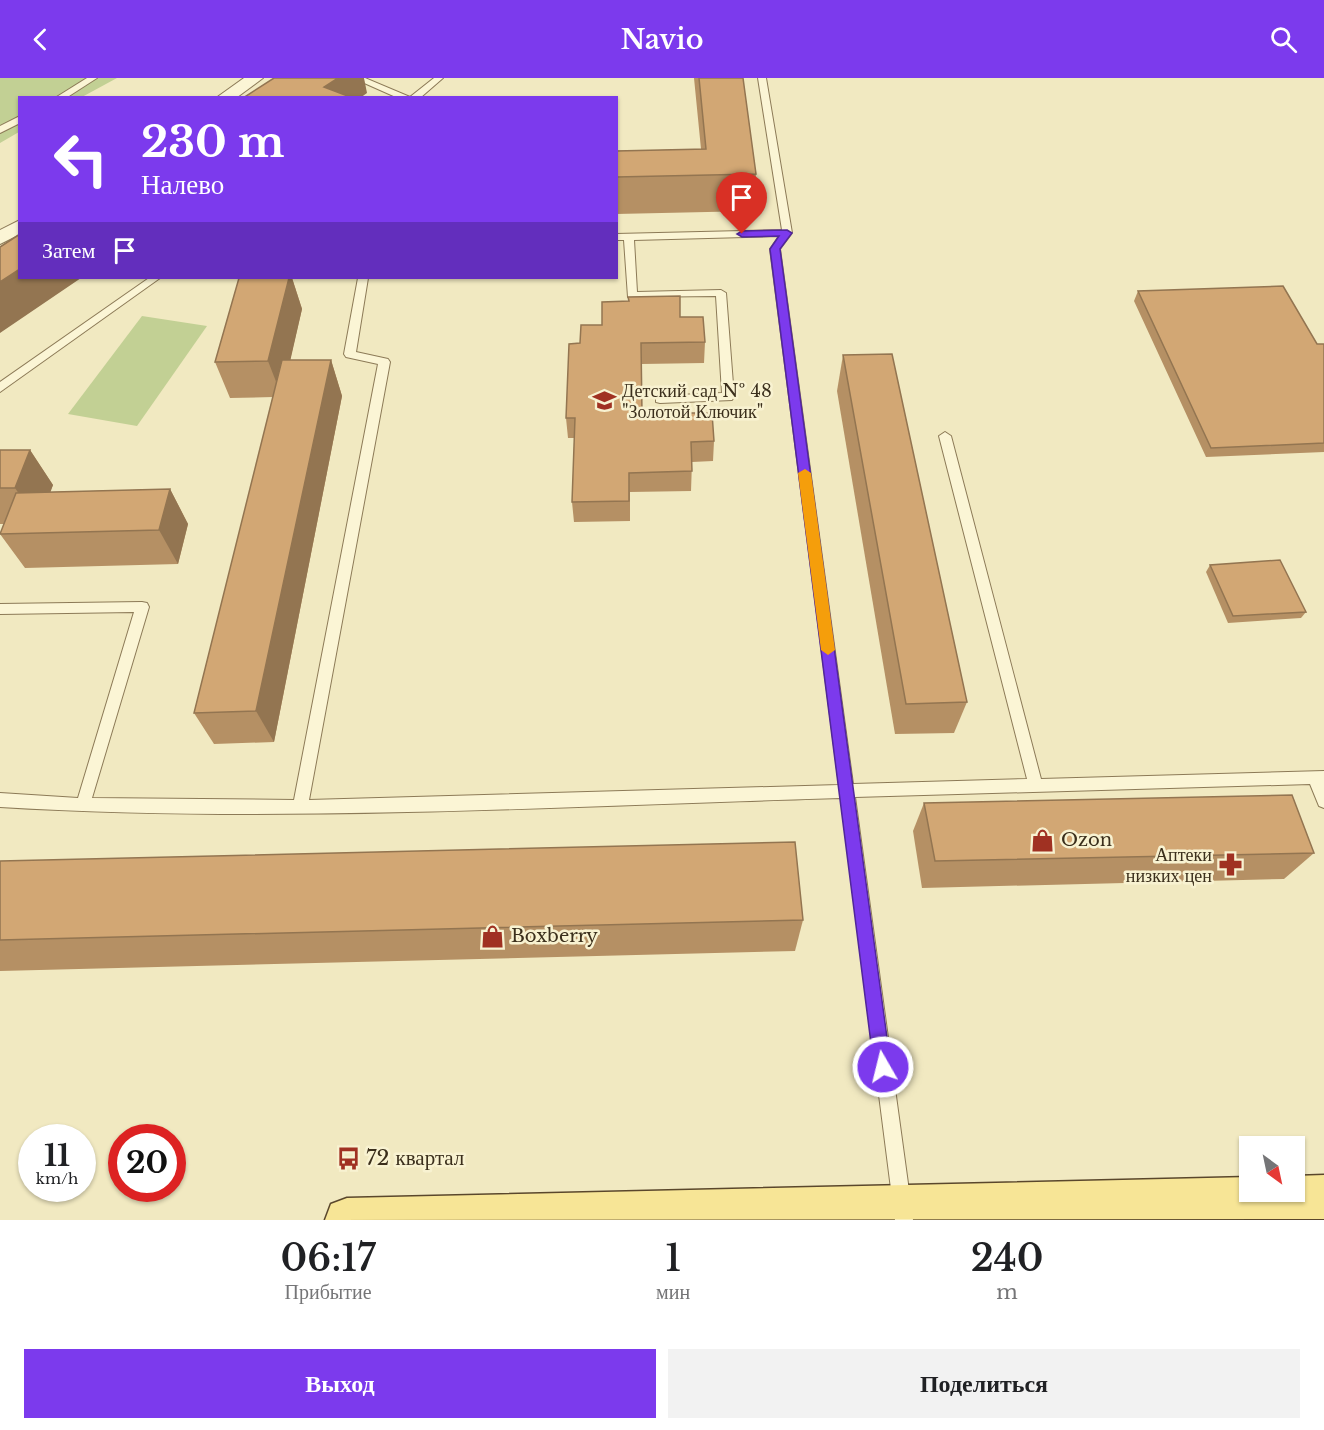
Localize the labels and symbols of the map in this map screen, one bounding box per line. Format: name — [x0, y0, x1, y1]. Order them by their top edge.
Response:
pin — [716, 172, 767, 234]
place label: Детский сад № 48 "Золотой Ключик" — [622, 380, 772, 423]
school or university icon: Детский сад № 48 "Золотой Ключик" — [591, 388, 617, 414]
shop icon: Ozon — [1030, 827, 1056, 853]
place label: Ozon — [1061, 829, 1112, 851]
place label: Аптеки низких цен — [1126, 844, 1212, 887]
pharmacy icon: Аптеки низких цен — [1217, 852, 1243, 878]
shop icon: Boxberry — [480, 923, 506, 949]
place label: Boxberry — [511, 925, 598, 947]
position arrow — [851, 1035, 915, 1099]
speed limit sign: 20 — [108, 1124, 186, 1202]
north arrow — [1239, 1136, 1305, 1202]
bus stop icon: 72 квартал — [335, 1145, 361, 1171]
place label: 72 квартал — [366, 1145, 464, 1171]

